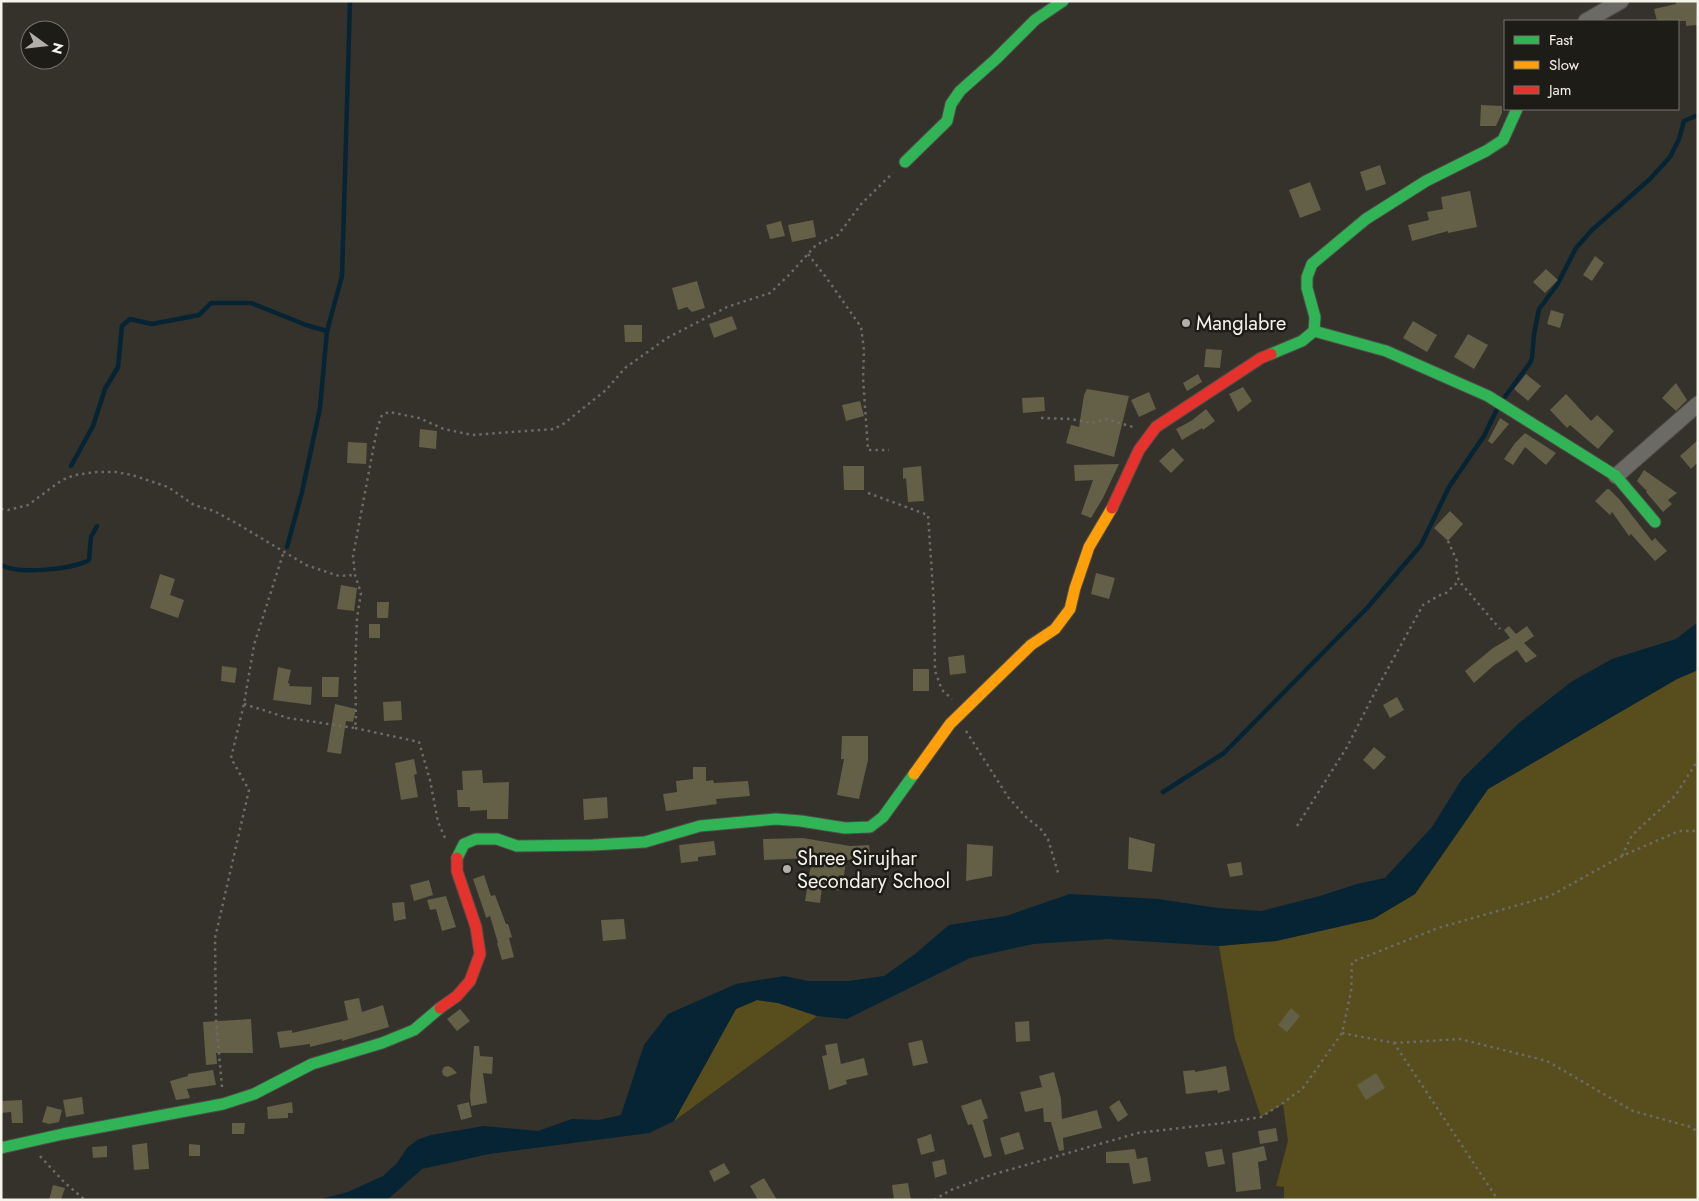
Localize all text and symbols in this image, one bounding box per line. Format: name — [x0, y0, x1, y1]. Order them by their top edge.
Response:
north arrow — [20, 20, 70, 70]
legend — [1504, 20, 1679, 110]
text: Fast — [1549, 29, 1573, 51]
text: N — [46, 40, 69, 56]
text: Slow — [1549, 54, 1580, 76]
text: Jam — [1547, 79, 1572, 101]
place label: Manglabre — [1196, 309, 1286, 338]
marker: Manglabre — [1180, 317, 1192, 329]
place label: Shree Sirujhar Secondary School — [797, 844, 950, 896]
marker: Shree Sirujhar Secondary School — [781, 863, 793, 875]

